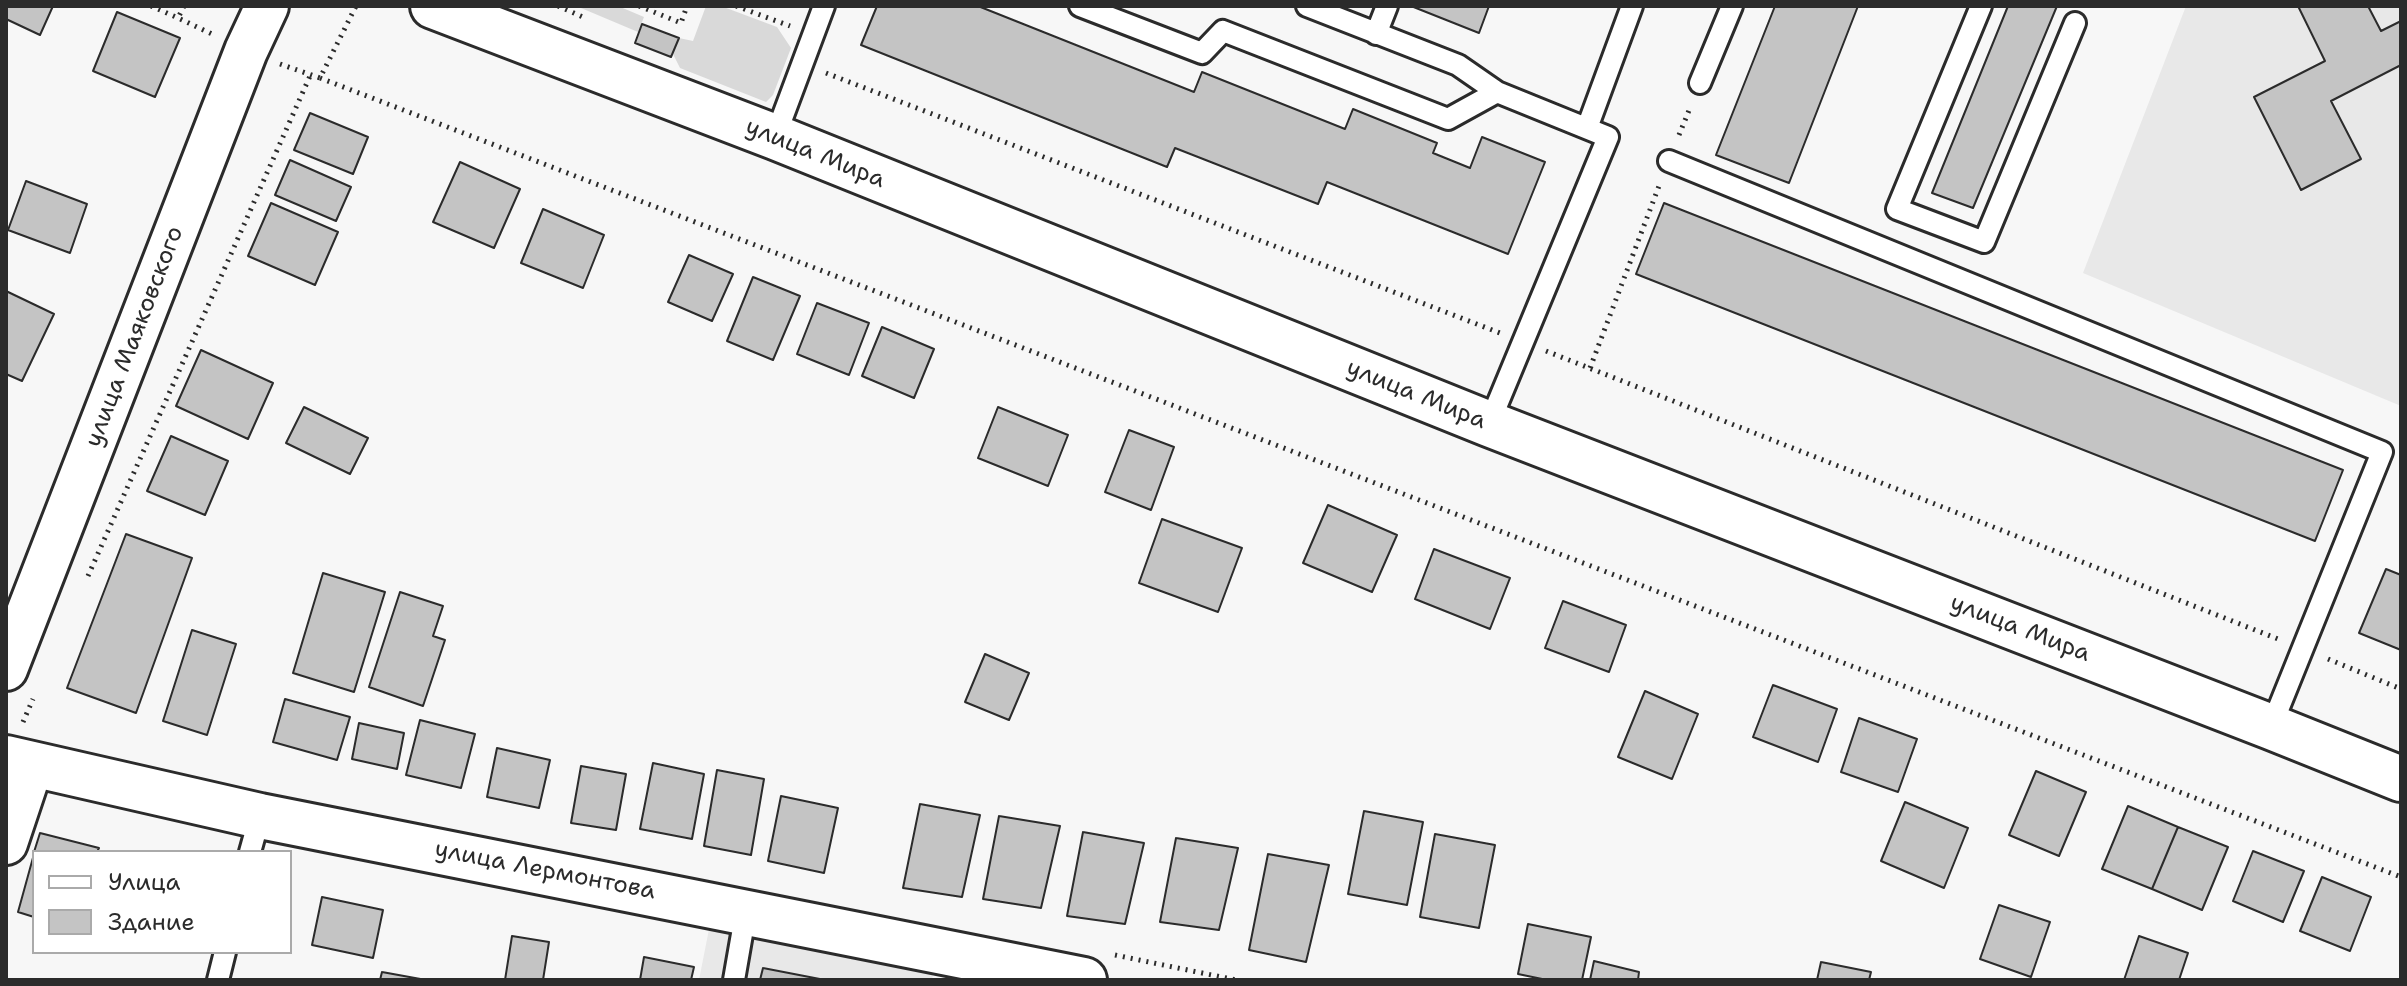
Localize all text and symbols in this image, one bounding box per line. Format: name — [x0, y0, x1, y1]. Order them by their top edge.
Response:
street label: улица Мира — [741, 113, 889, 195]
street label: улица Маяковского — [80, 223, 190, 451]
street label: улица Мира — [1342, 354, 1490, 436]
street label: улица Мира — [1946, 589, 2094, 669]
street label: улица Лермонтова — [432, 835, 658, 907]
legend — [32, 850, 292, 954]
text: Улица — [108, 866, 181, 898]
text: Здание — [108, 906, 195, 938]

